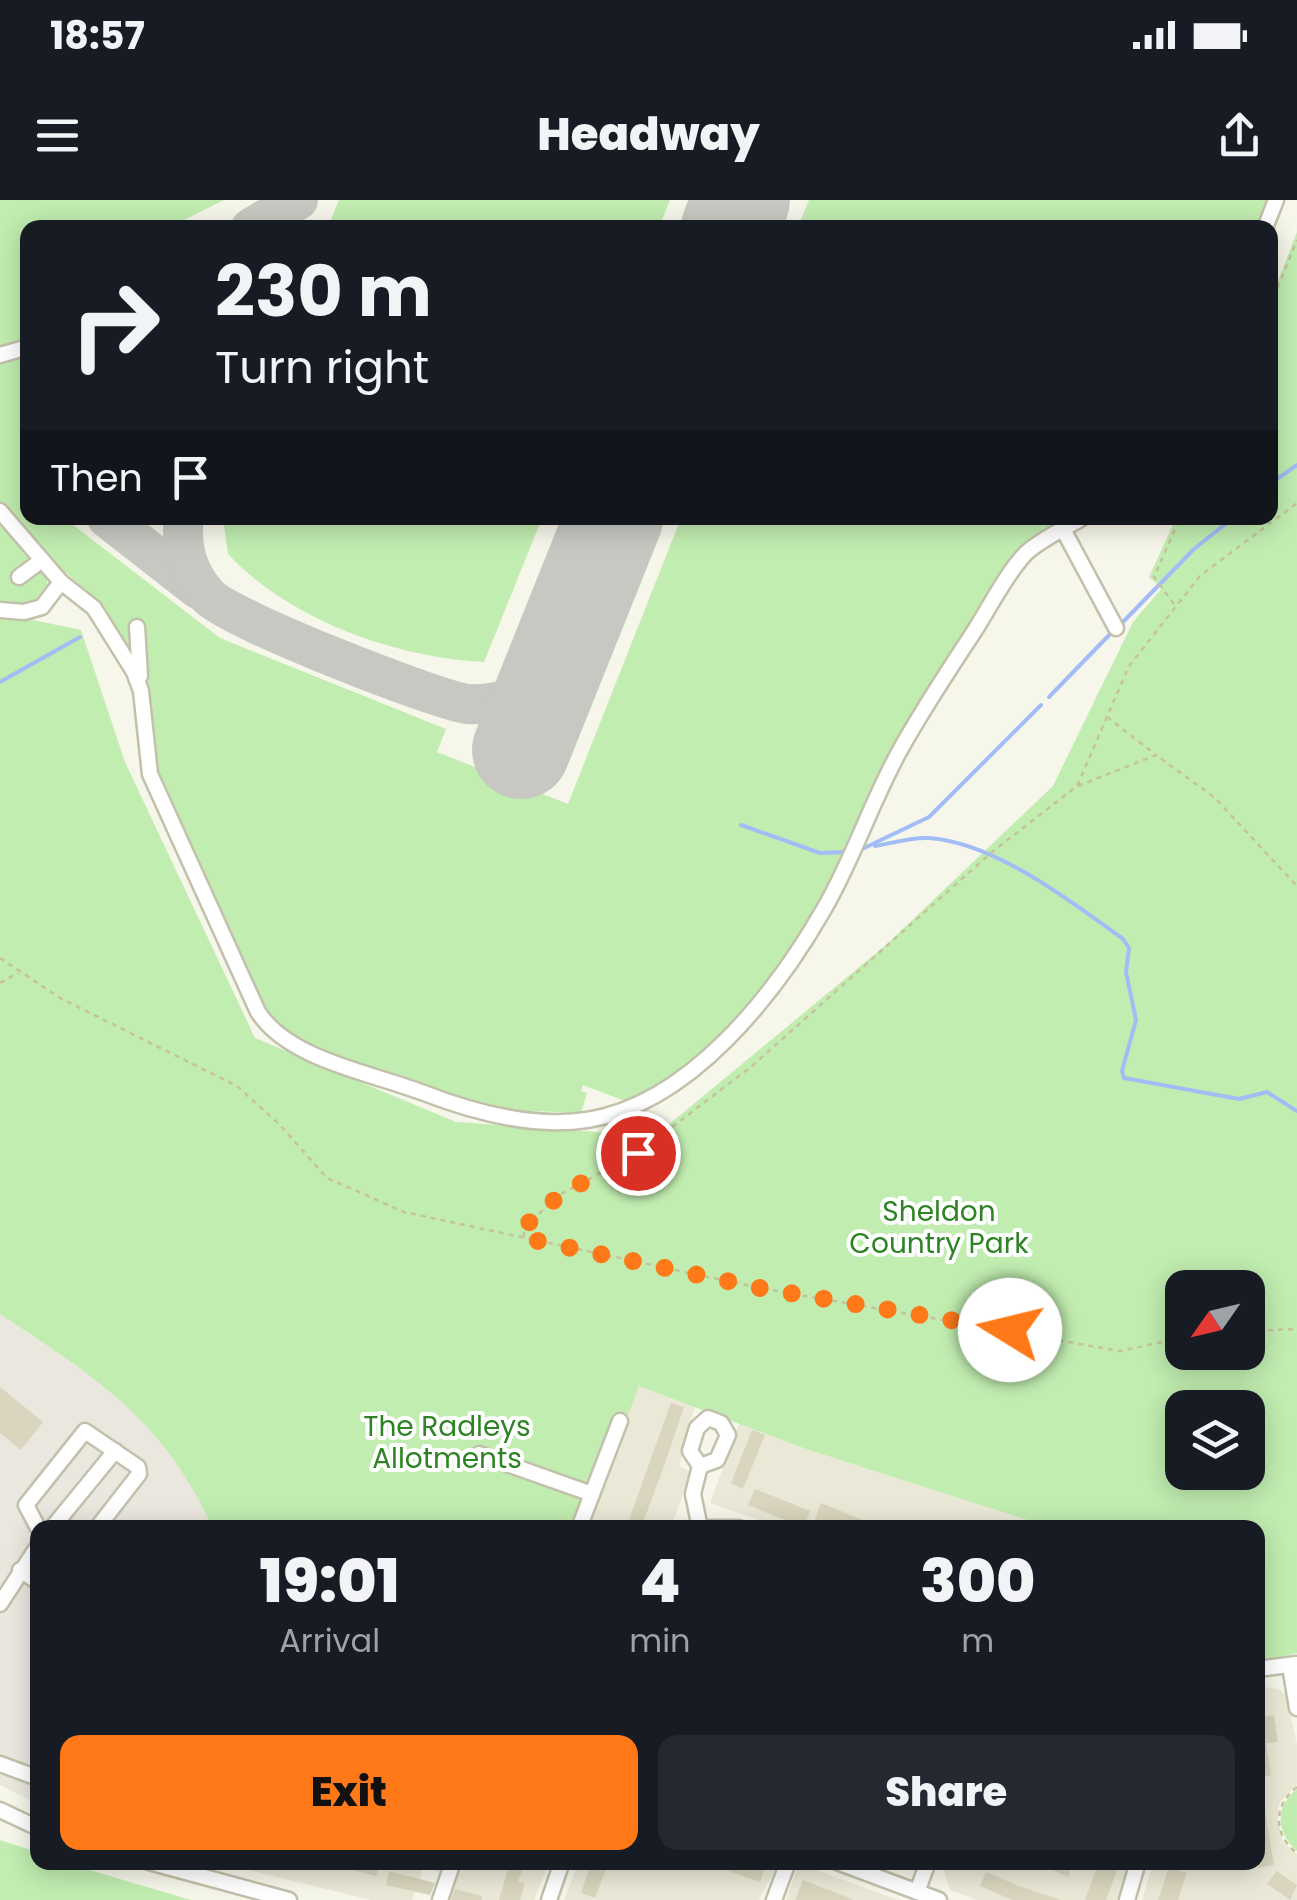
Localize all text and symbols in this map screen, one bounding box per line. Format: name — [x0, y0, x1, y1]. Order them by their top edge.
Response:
text: 18:57 — [50, 9, 145, 62]
text: Headway — [537, 103, 760, 166]
icon: menu — [30, 108, 85, 163]
icon: share — [1212, 108, 1267, 163]
text: 230 m — [215, 242, 432, 341]
icon: right — [50, 260, 180, 390]
text: Turn right — [215, 336, 429, 399]
icon: arrive — [163, 450, 218, 505]
text: Then — [50, 451, 143, 504]
pin — [596, 1111, 681, 1196]
icon: arrive — [611, 1126, 666, 1181]
park label: Sheldon Country Park — [849, 1192, 1029, 1263]
north arrow — [1165, 1270, 1265, 1370]
map controls — [1165, 1270, 1265, 1490]
position arrow — [958, 1278, 1062, 1382]
button: layers — [1165, 1390, 1265, 1490]
park label: The Radleys Allotments — [363, 1407, 531, 1478]
text: 19:01 — [259, 1539, 400, 1623]
text: 4 — [639, 1539, 681, 1623]
text: 300 — [920, 1539, 1036, 1623]
text: Arrival — [279, 1618, 380, 1663]
text: min — [629, 1618, 691, 1663]
text: m — [961, 1618, 994, 1663]
button: Exit — [60, 1735, 638, 1850]
button: Share — [658, 1735, 1235, 1850]

